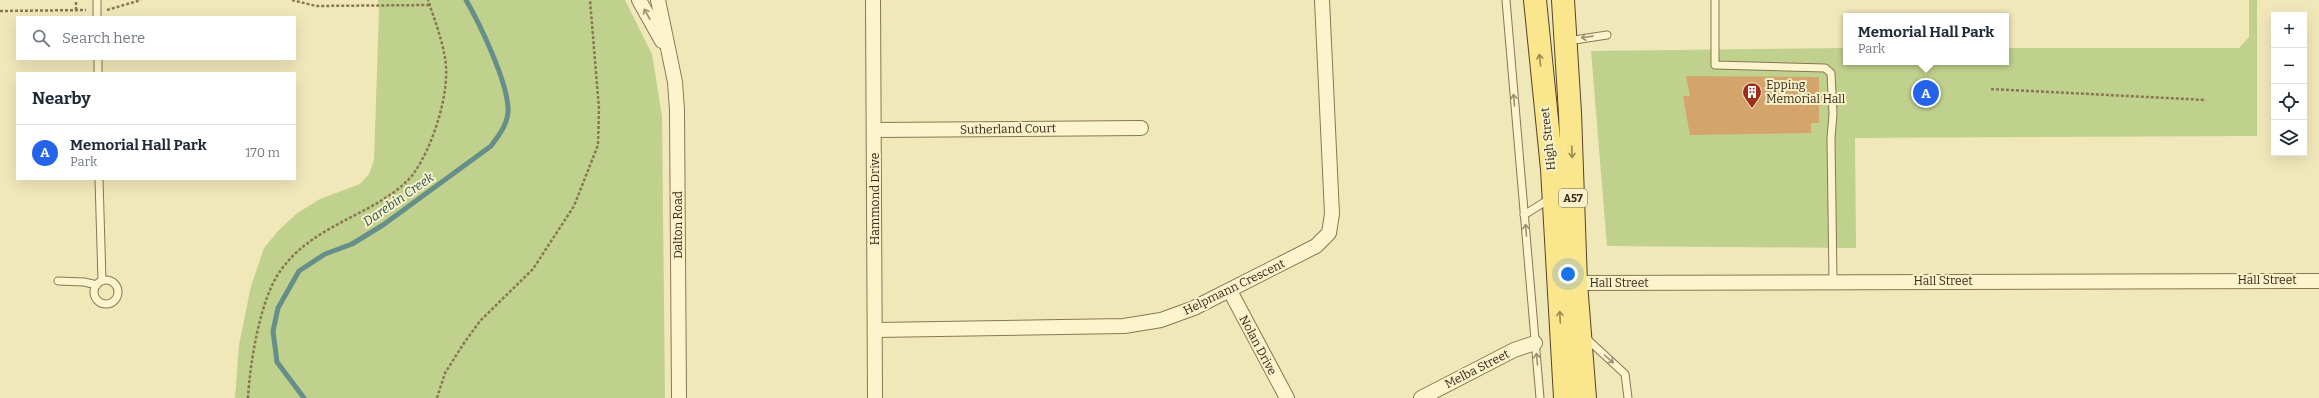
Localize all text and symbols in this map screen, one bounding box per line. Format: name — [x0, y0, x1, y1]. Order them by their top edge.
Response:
one-way arrow — [643, 8, 651, 20]
map controls — [2271, 12, 2307, 156]
button: + — [2271, 12, 2307, 48]
popup — [1843, 13, 2009, 65]
search box — [16, 16, 296, 60]
text: Memorial Hall Park — [1858, 23, 1994, 41]
icon: search — [30, 27, 52, 49]
text: Search here — [62, 29, 145, 47]
one-way arrow — [1581, 34, 1594, 41]
text: Park — [1858, 41, 1885, 56]
button: − — [2271, 48, 2307, 84]
one-way arrow — [1537, 54, 1544, 67]
place label: Epping Memorial Hall — [1766, 78, 1846, 106]
pin: A — [1913, 78, 1939, 108]
building icon: Epping Memorial Hall — [1741, 81, 1763, 109]
button: locate — [2271, 84, 2307, 120]
text: Nearby — [32, 88, 91, 109]
one-way arrow — [1511, 94, 1518, 107]
street label: High Street — [1538, 106, 1558, 171]
button: layers — [2271, 120, 2307, 156]
street label: Sutherland Court — [960, 121, 1057, 137]
text: Memorial Hall Park — [70, 136, 207, 154]
text: A — [40, 145, 50, 160]
text: 170 m — [245, 145, 280, 160]
one-way arrow — [1568, 145, 1575, 158]
street label: Hammond Drive — [868, 153, 882, 245]
text: Park — [70, 154, 97, 169]
water label: Darebin Creek — [360, 169, 437, 229]
road number: A57 — [1559, 189, 1587, 207]
street label: Dalton Road — [671, 191, 685, 259]
one-way arrow — [1522, 224, 1529, 237]
street label: Helpmann Crescent — [1181, 256, 1288, 318]
your location — [1558, 264, 1578, 284]
street label: Hall Street — [2237, 273, 2297, 287]
street label: Hall Street — [1913, 274, 1973, 288]
street label: Hall Street — [1589, 276, 1649, 290]
one-way arrow — [1557, 311, 1564, 324]
street label: Nolan Drive — [1236, 313, 1280, 377]
street label: Melba Street — [1442, 347, 1512, 391]
one-way arrow — [1533, 353, 1540, 366]
one-way arrow — [1604, 354, 1614, 364]

